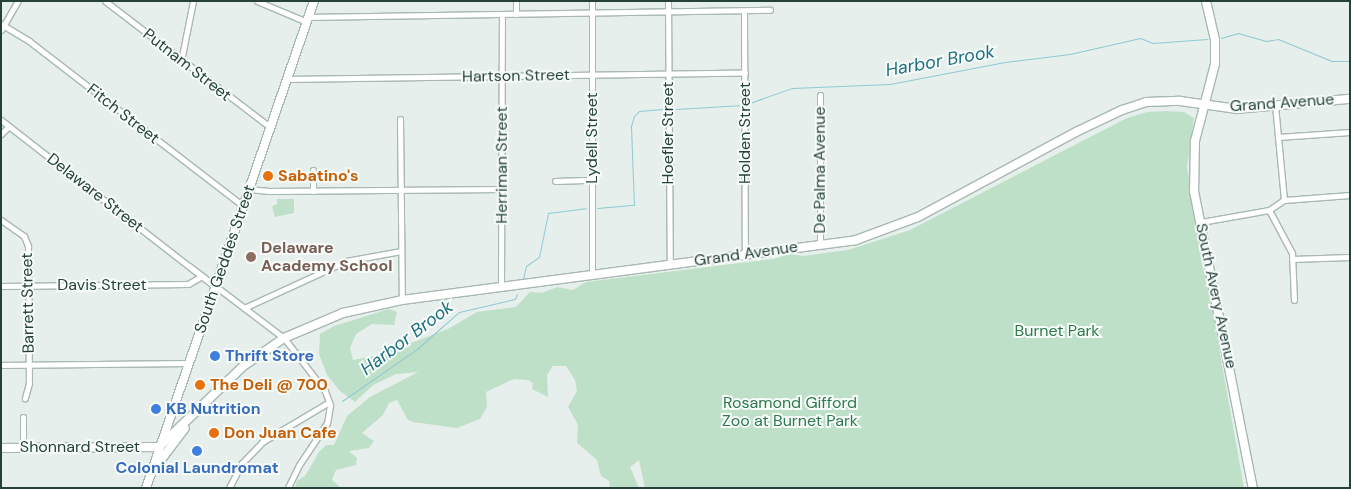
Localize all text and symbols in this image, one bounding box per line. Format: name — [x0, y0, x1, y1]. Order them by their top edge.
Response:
street label: Putnam Street — [139, 25, 235, 105]
water label: Harbor Brook — [884, 41, 996, 81]
street label: Hartson Street — [462, 65, 570, 87]
street label: Fitch Street — [83, 80, 163, 148]
street label: Hoefler Street — [658, 81, 678, 185]
street label: Holden Street — [735, 82, 755, 184]
street label: Grand Avenue — [1229, 90, 1335, 116]
street label: Lydell Street — [582, 92, 602, 184]
street label: Herriman Street — [492, 106, 512, 224]
street label: De Palma Avenue — [810, 106, 830, 234]
street label: Delaware Street — [43, 149, 147, 237]
place label: Sabatino's — [278, 166, 359, 186]
marker: Sabatino's — [262, 170, 274, 182]
street label: South Geddes Street — [191, 182, 259, 336]
street label: South Avery Avenue — [1191, 222, 1241, 370]
street label: Grand Avenue — [693, 237, 799, 271]
place label: Delaware Academy School — [261, 238, 392, 276]
marker: Delaware Academy School — [245, 251, 257, 263]
street label: Barrett Street — [18, 252, 38, 354]
street label: Davis Street — [57, 275, 147, 295]
water label: Harbor Brook — [356, 296, 458, 380]
park label: Burnet Park — [1015, 321, 1099, 341]
place label: Thrift Store — [225, 346, 314, 366]
marker: Thrift Store — [209, 350, 221, 362]
place label: The Deli @ 700 — [210, 375, 328, 395]
marker: The Deli @ 700 — [194, 379, 206, 391]
park label: Rosamond Gifford Zoo at Burnet Park — [722, 393, 858, 431]
place label: KB Nutrition — [166, 399, 261, 419]
marker: KB Nutrition — [150, 403, 162, 415]
place label: Don Juan Cafe — [224, 423, 337, 443]
marker: Don Juan Cafe — [208, 427, 220, 439]
street label: Shonnard Street — [20, 437, 140, 457]
marker: Colonial Laundromat — [191, 445, 203, 457]
place label: Colonial Laundromat — [115, 458, 279, 478]

